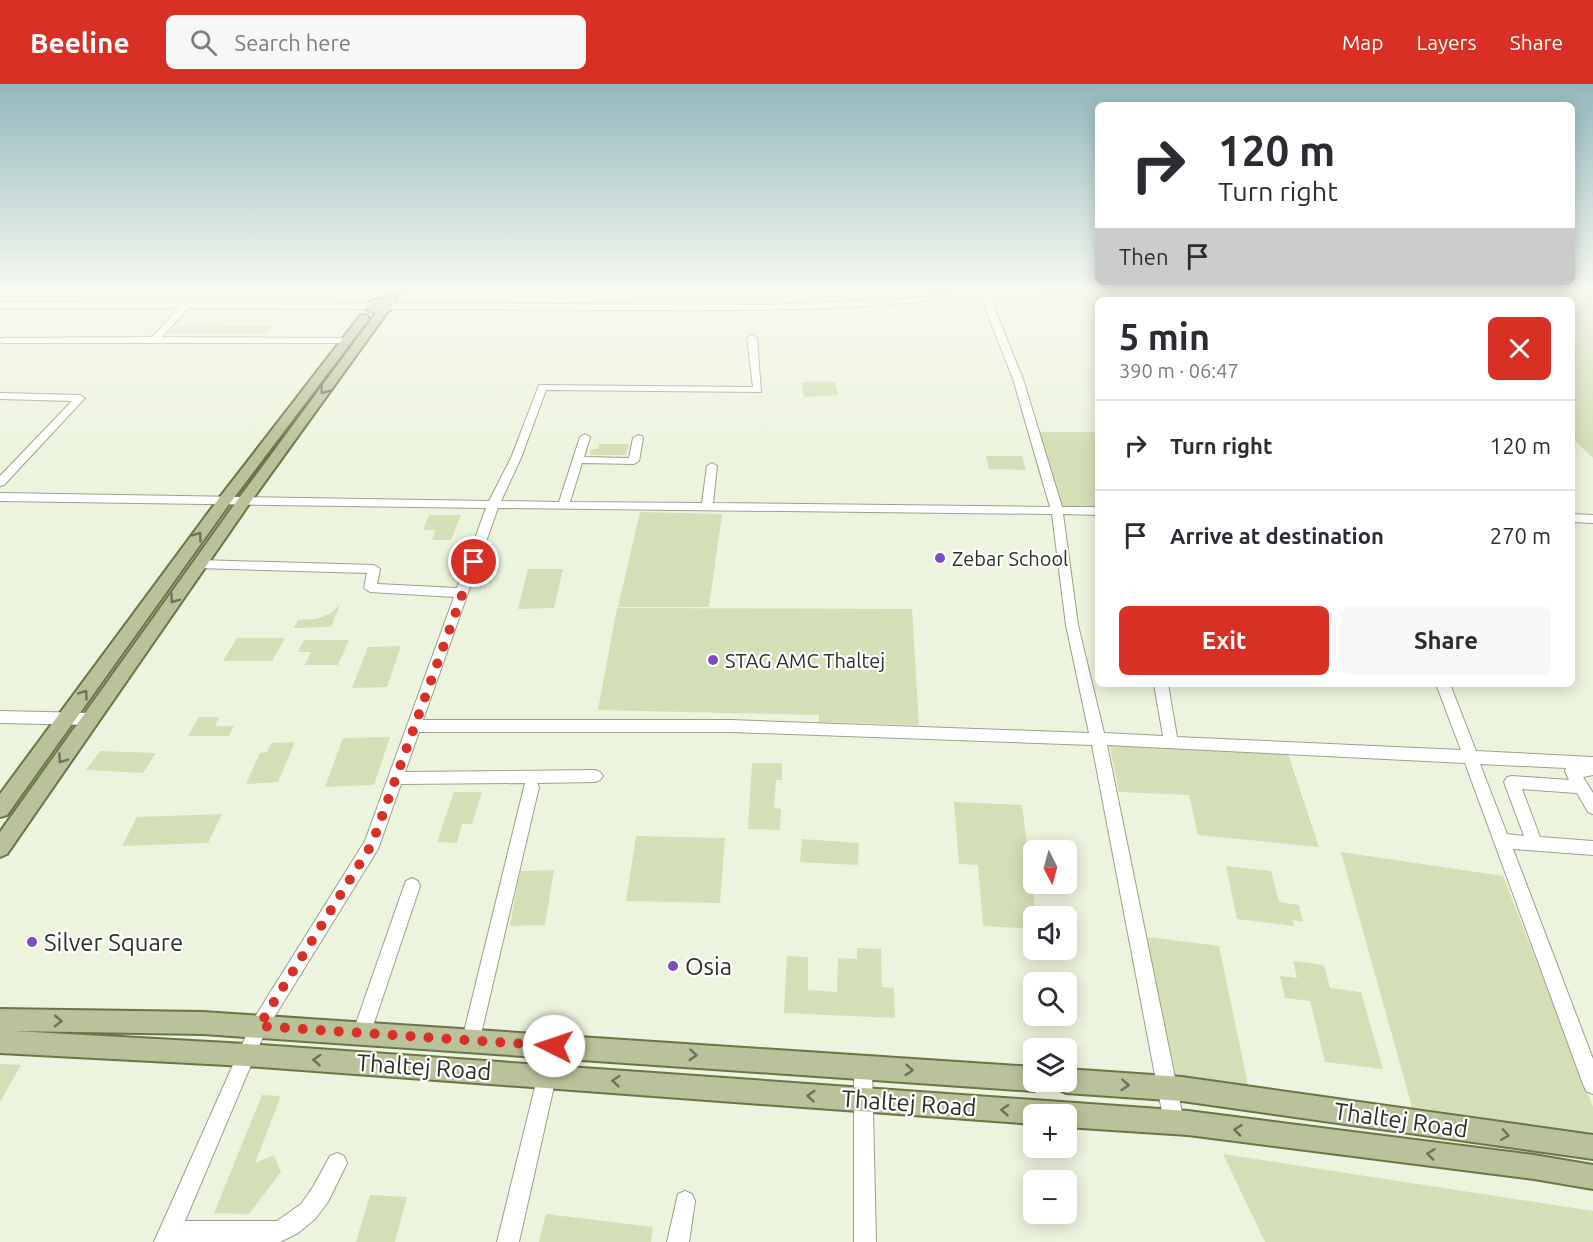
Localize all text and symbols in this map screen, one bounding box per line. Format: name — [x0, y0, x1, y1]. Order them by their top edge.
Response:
search box — [166, 15, 586, 69]
icon: search — [187, 26, 220, 59]
text: Beeline — [30, 27, 130, 58]
text: Search here — [235, 30, 351, 55]
text: Map — [1342, 30, 1383, 54]
text: Layers — [1416, 30, 1477, 54]
text: Share — [1510, 30, 1563, 54]
icon: right — [1119, 126, 1197, 204]
text: 120 m — [1218, 127, 1335, 174]
text: Turn right — [1218, 176, 1338, 206]
icon: arrive — [1181, 240, 1214, 273]
text: Then — [1119, 244, 1169, 269]
text: 5 min — [1119, 316, 1210, 357]
button: close — [1488, 317, 1551, 380]
text: 390 m · 06:47 — [1119, 359, 1239, 382]
one-way arrow — [321, 383, 332, 394]
icon: right — [1119, 429, 1152, 462]
text: Turn right — [1170, 433, 1272, 458]
text: 120 m — [1490, 433, 1551, 458]
icon: arrive — [1119, 519, 1152, 552]
text: Arrive at destination — [1170, 523, 1384, 548]
text: 270 m — [1490, 523, 1551, 548]
one-way arrow — [191, 532, 202, 543]
pin — [448, 536, 499, 587]
icon: arrive — [457, 545, 490, 578]
place label: Zebar School — [952, 547, 1068, 570]
marker: Zebar School — [933, 551, 947, 565]
one-way arrow — [170, 593, 181, 604]
button: Exit — [1119, 606, 1329, 675]
button: Share — [1341, 606, 1551, 675]
place label: STAG AMC Thaltej — [725, 649, 885, 672]
marker: STAG AMC Thaltej — [706, 653, 720, 667]
one-way arrow — [77, 689, 88, 700]
one-way arrow — [58, 752, 69, 763]
north arrow — [1023, 840, 1077, 894]
map controls — [1023, 840, 1077, 1224]
button: sound — [1023, 906, 1077, 960]
place label: Silver Square — [44, 929, 183, 956]
marker: Silver Square — [25, 935, 39, 949]
place label: Osia — [685, 953, 732, 980]
marker: Osia — [666, 959, 680, 973]
button: search — [1023, 972, 1077, 1026]
one-way arrow — [54, 1014, 63, 1027]
position arrow — [522, 1014, 586, 1078]
button: layers — [1023, 1038, 1077, 1092]
street label: Thaltej Road — [356, 1049, 492, 1085]
one-way arrow — [689, 1049, 698, 1062]
one-way arrow — [313, 1054, 322, 1067]
one-way arrow — [904, 1063, 913, 1076]
one-way arrow — [612, 1075, 621, 1088]
one-way arrow — [1120, 1078, 1129, 1091]
street label: Thaltej Road — [841, 1085, 977, 1121]
one-way arrow — [806, 1090, 815, 1103]
street label: Thaltej Road — [1332, 1097, 1470, 1143]
one-way arrow — [1001, 1104, 1010, 1117]
button: + — [1023, 1104, 1077, 1158]
one-way arrow — [1233, 1124, 1242, 1136]
one-way arrow — [1501, 1129, 1510, 1141]
one-way arrow — [1427, 1148, 1436, 1161]
button: − — [1023, 1170, 1077, 1224]

